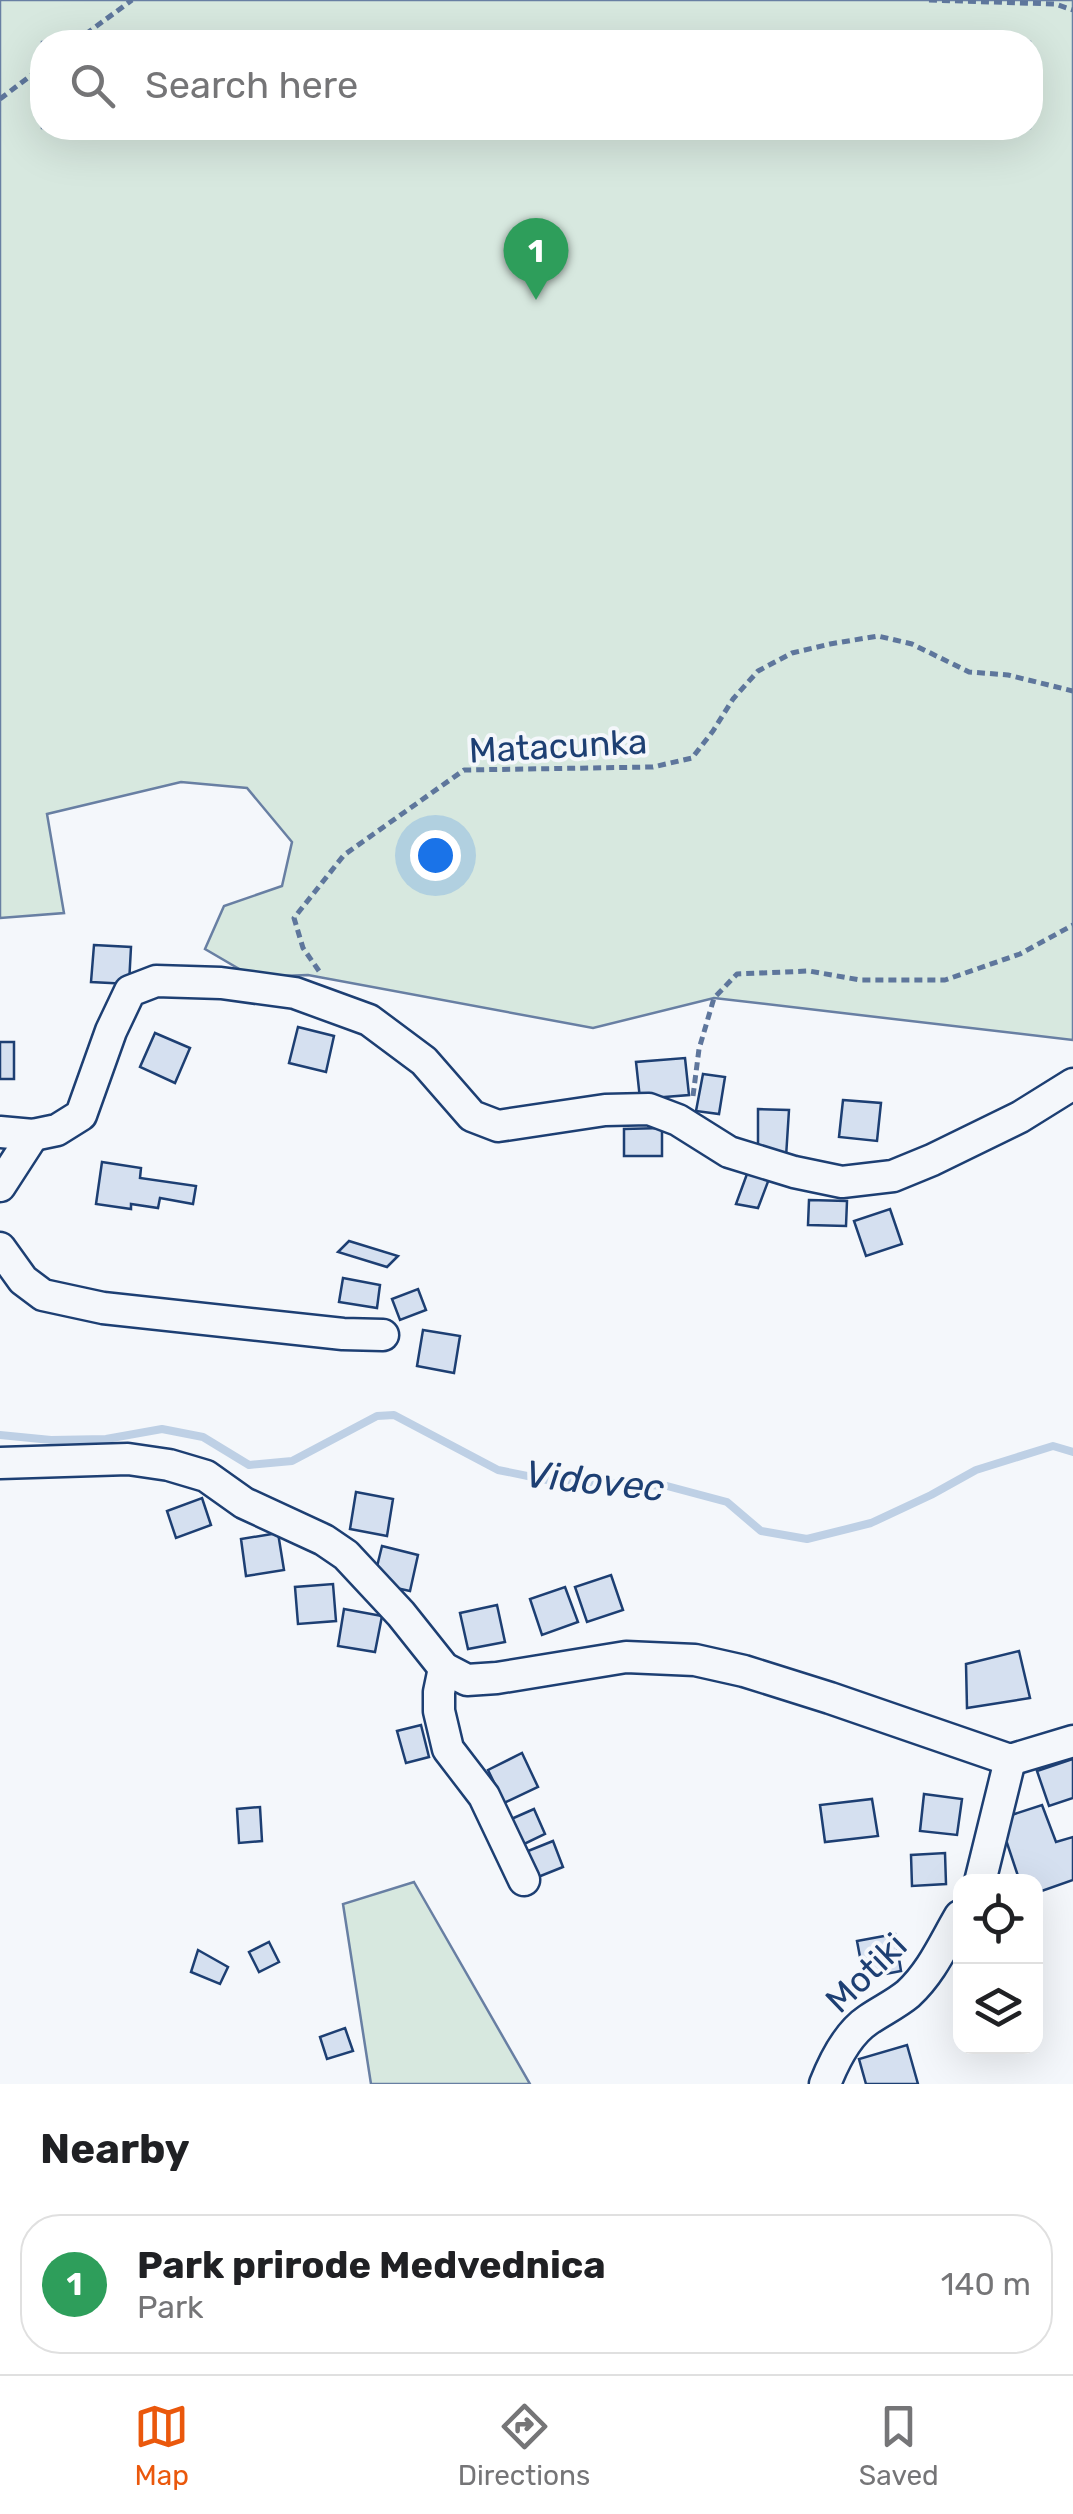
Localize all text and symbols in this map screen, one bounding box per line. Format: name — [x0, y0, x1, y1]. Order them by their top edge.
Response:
search box — [30, 30, 1043, 140]
icon: search — [65, 58, 120, 113]
text: Search here — [145, 62, 358, 108]
pin: 1 — [504, 218, 568, 300]
street label: Matacunka — [468, 720, 648, 772]
your location — [410, 830, 461, 881]
water label: Vidovec — [523, 1451, 667, 1511]
map controls — [953, 1874, 1043, 2054]
button: locate — [953, 1874, 1043, 1964]
street label: Motiki — [817, 1924, 915, 2022]
button: layers — [953, 1964, 1043, 2054]
text: Nearby — [40, 2124, 190, 2174]
text: Park prirode Medvednica — [137, 2242, 606, 2288]
text: 1 — [67, 2265, 82, 2303]
text: 140 m — [941, 2265, 1031, 2303]
text: Park — [137, 2288, 204, 2326]
tab: Map — [134, 2399, 189, 2492]
tab: Directions — [458, 2399, 590, 2492]
tab: Saved — [859, 2399, 939, 2492]

